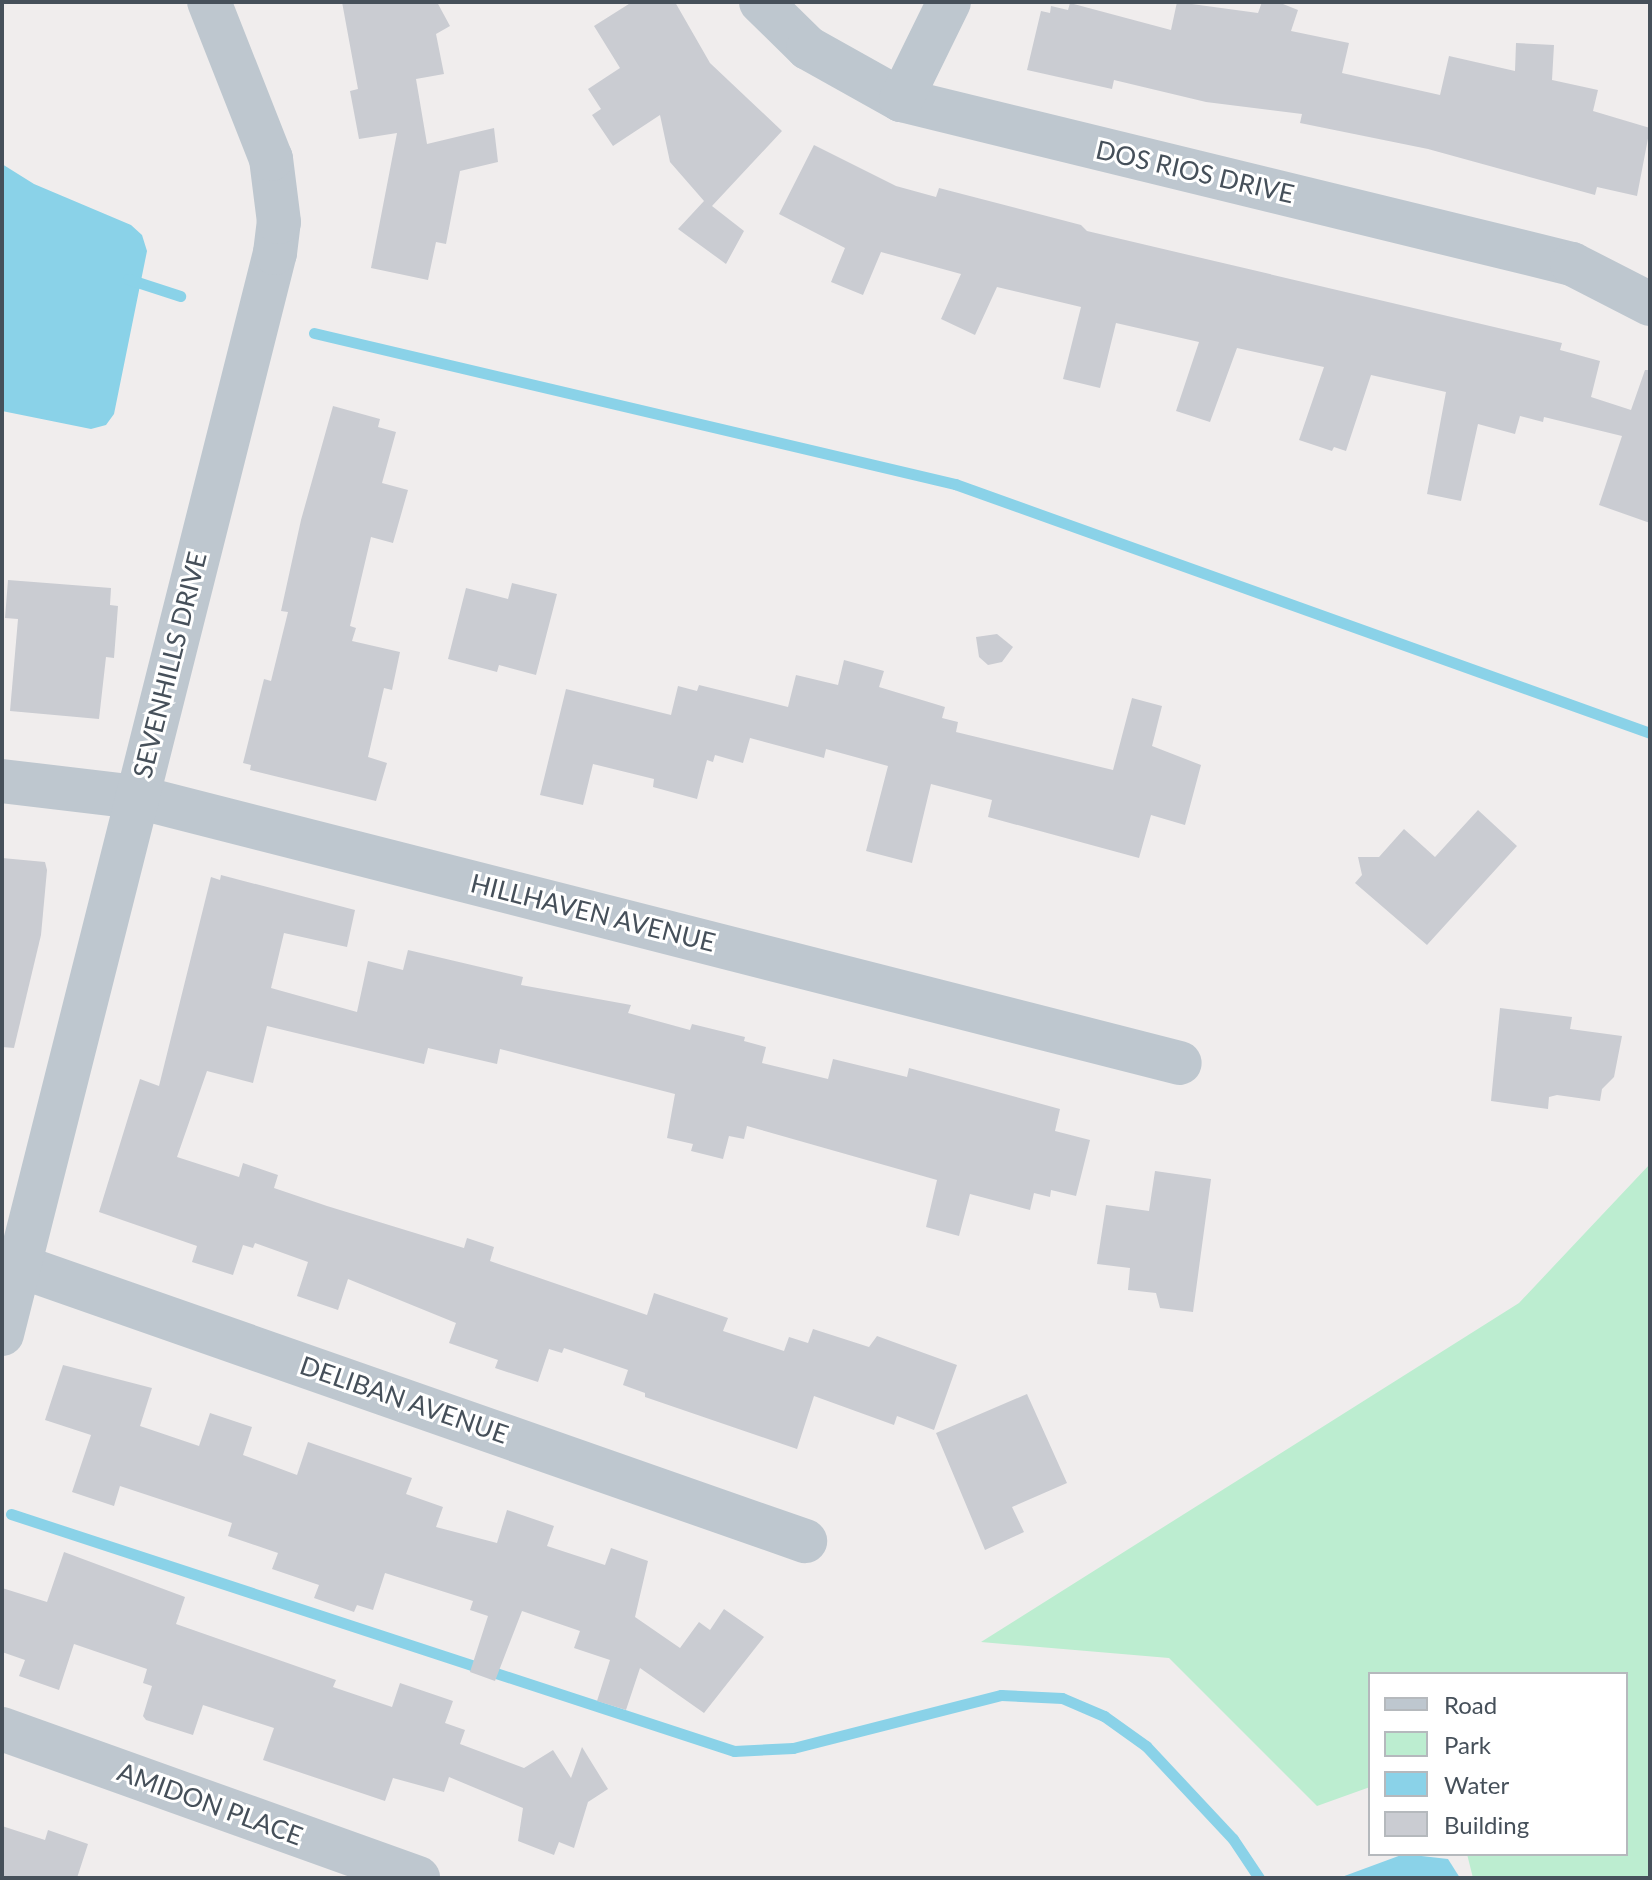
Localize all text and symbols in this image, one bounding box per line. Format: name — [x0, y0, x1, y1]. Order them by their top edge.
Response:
street label: DOS RIOS DRIVE — [1093, 134, 1297, 210]
street label: SEVENHILLS DRIVE — [127, 549, 213, 781]
street label: HILLHAVEN AVENUE — [467, 867, 719, 959]
street label: DELIBAN AVENUE — [295, 1350, 513, 1450]
legend — [1368, 1672, 1628, 1856]
text: Road — [1444, 1690, 1497, 1719]
text: Park — [1444, 1730, 1491, 1759]
street label: AMIDON PLACE — [113, 1756, 307, 1852]
text: Water — [1444, 1770, 1509, 1799]
text: Building — [1444, 1810, 1529, 1839]

